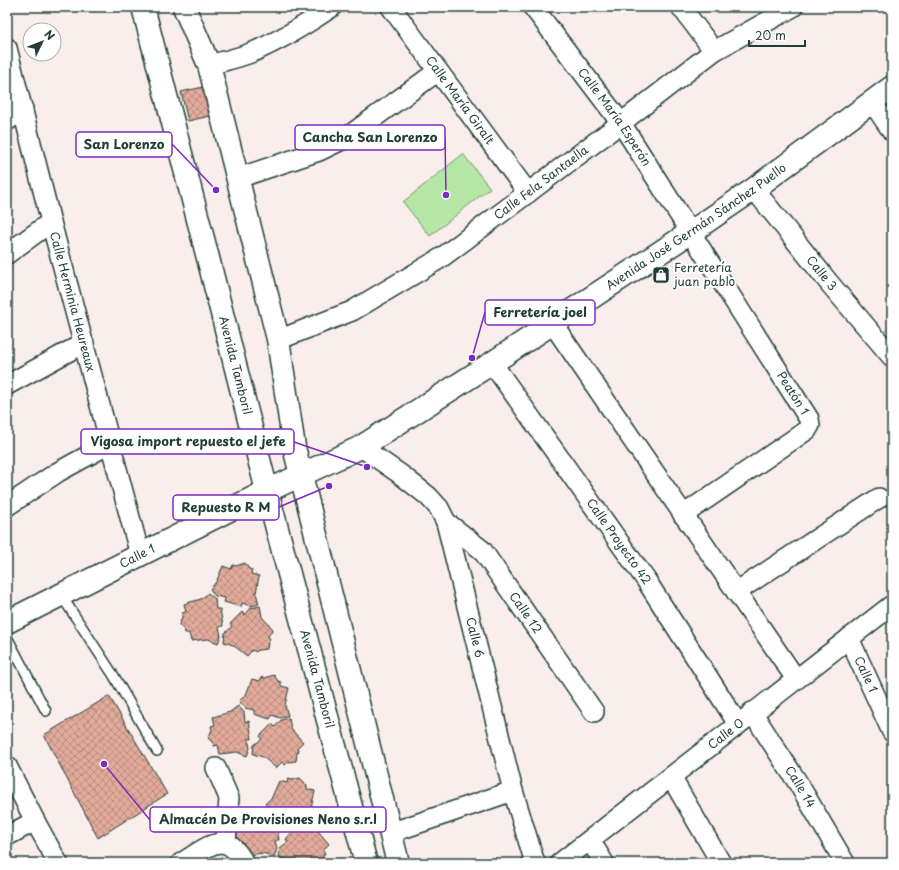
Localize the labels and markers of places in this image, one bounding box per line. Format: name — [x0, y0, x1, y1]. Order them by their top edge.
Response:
callout: Cancha San Lorenzo — [295, 125, 445, 150]
callout: San Lorenzo — [76, 132, 172, 157]
place label: Ferretería juan pablo — [672, 258, 735, 290]
shop icon: Ferretería juan pablo — [651, 265, 671, 285]
callout: Ferretería joel — [485, 300, 595, 325]
callout: Vigosa import repuesto el jefe — [81, 429, 294, 454]
callout: Repuesto R M — [173, 495, 279, 520]
callout: Almacén De Provisiones Neno s.r.l — [150, 807, 386, 832]

